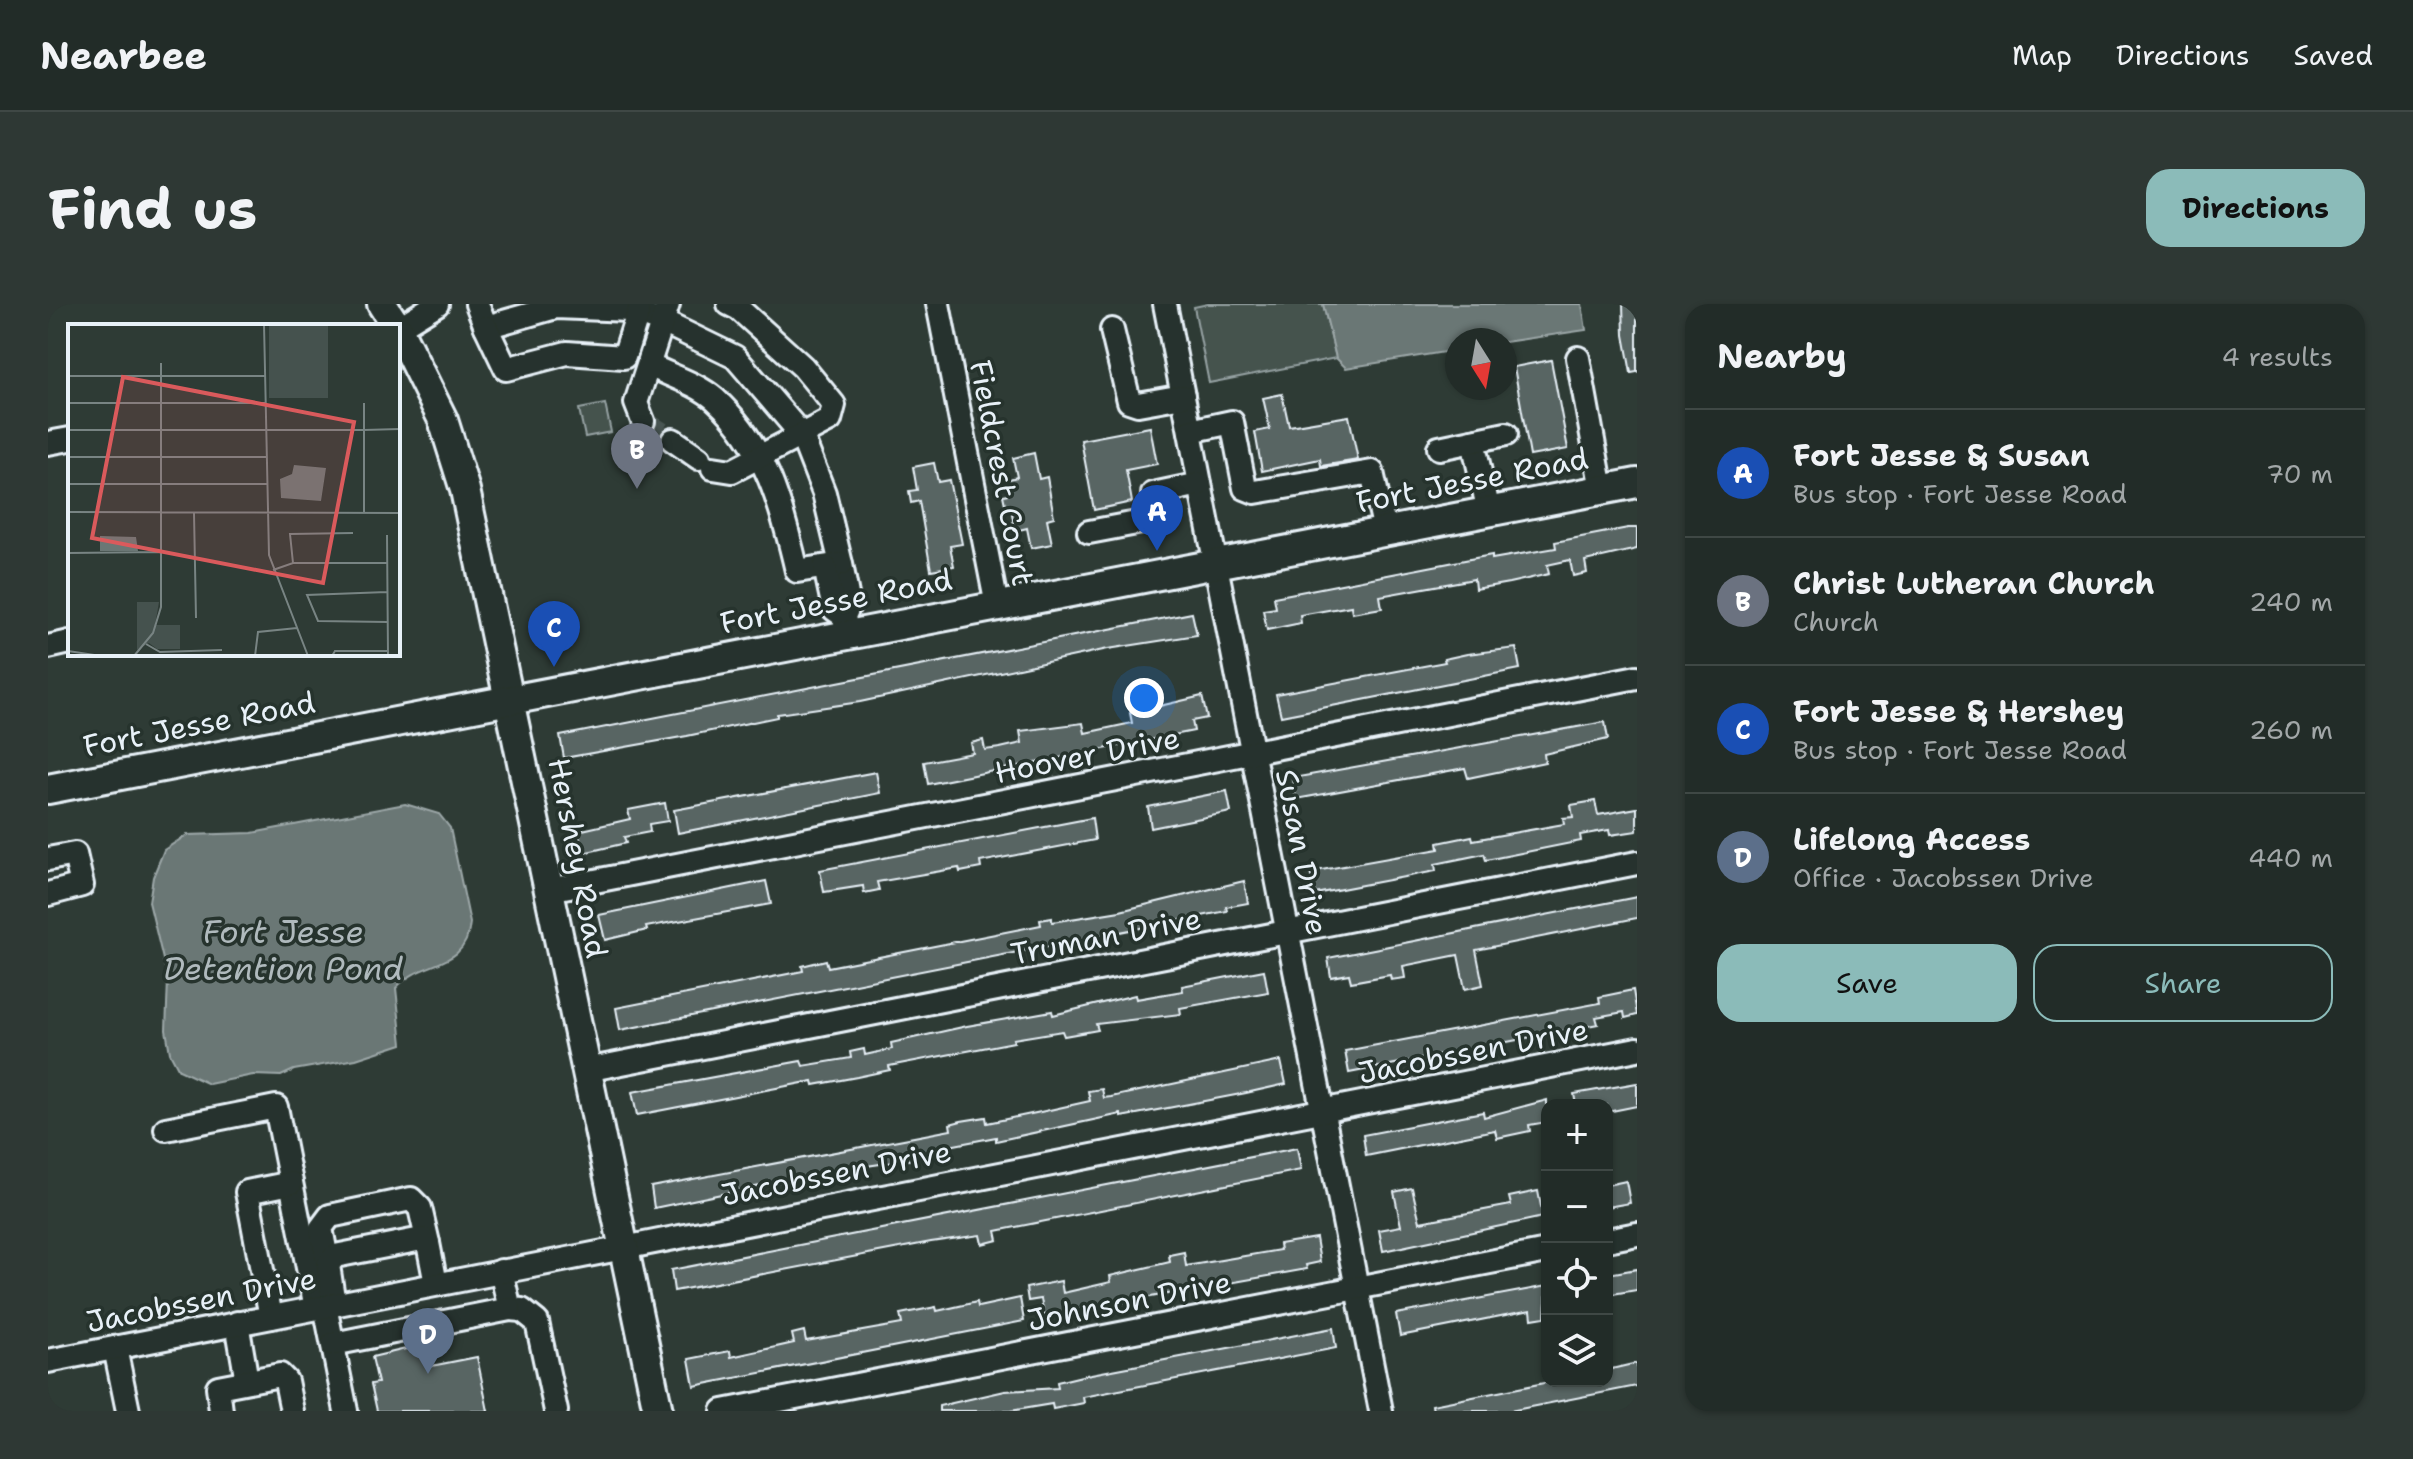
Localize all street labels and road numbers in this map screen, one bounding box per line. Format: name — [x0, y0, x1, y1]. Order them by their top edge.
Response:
street label: Fieldcrest Court — [960, 357, 1044, 589]
street label: Fort Jesse Road — [1353, 437, 1591, 523]
street label: Fort Jesse Road — [717, 558, 955, 644]
street label: Fort Jesse Road — [80, 681, 318, 767]
street label: Hoover Drive — [991, 717, 1183, 793]
street label: Hershey Road — [538, 754, 618, 962]
street label: Susan Drive — [1266, 766, 1338, 938]
street label: Truman Drive — [1007, 897, 1205, 975]
street label: Jacobssen Drive — [1354, 1009, 1592, 1093]
street label: Jacobssen Drive — [717, 1131, 955, 1215]
street label: Jacobssen Drive — [82, 1258, 320, 1342]
street label: Johnson Drive — [1024, 1261, 1234, 1341]

